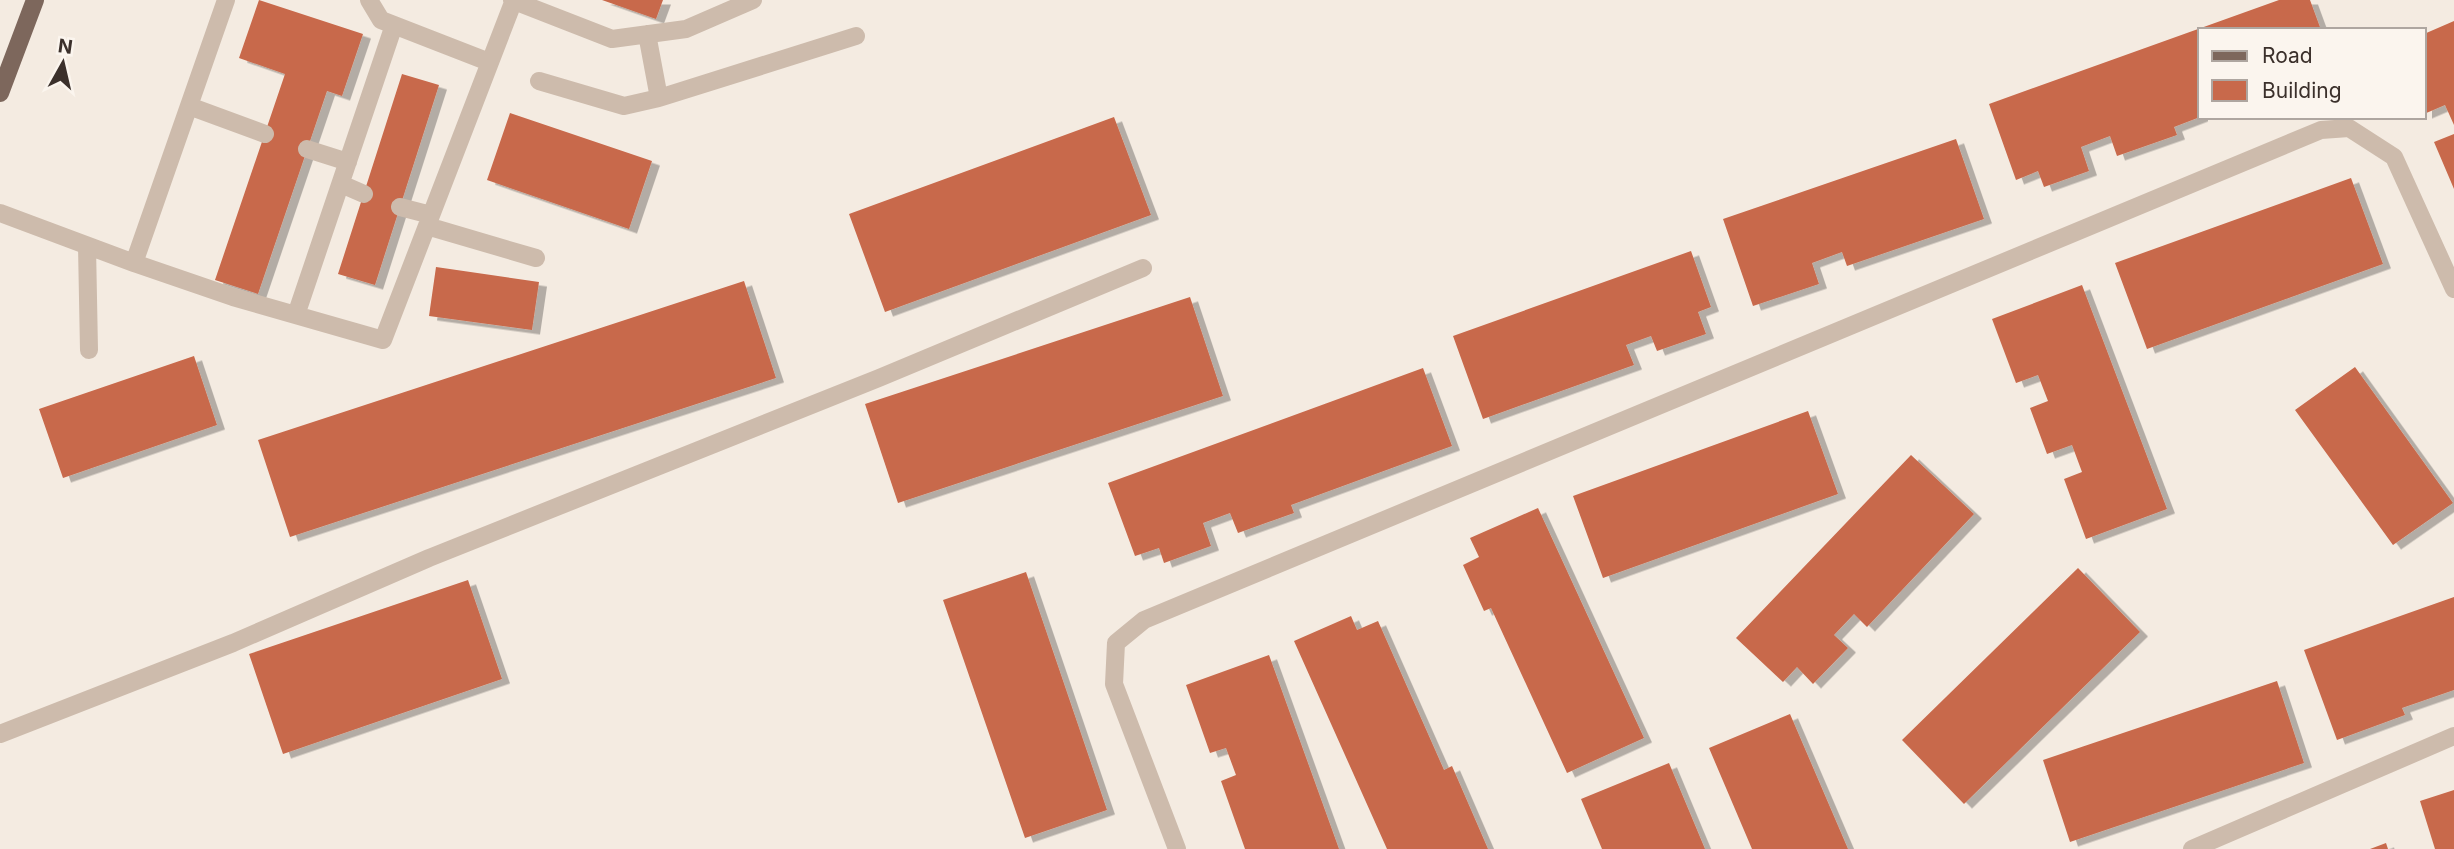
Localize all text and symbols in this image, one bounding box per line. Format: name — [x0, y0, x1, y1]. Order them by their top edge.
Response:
north arrow — [28, 28, 98, 98]
legend — [2198, 28, 2426, 119]
text: N — [57, 34, 74, 59]
text: Road — [2262, 43, 2313, 68]
text: Building — [2262, 78, 2342, 103]

